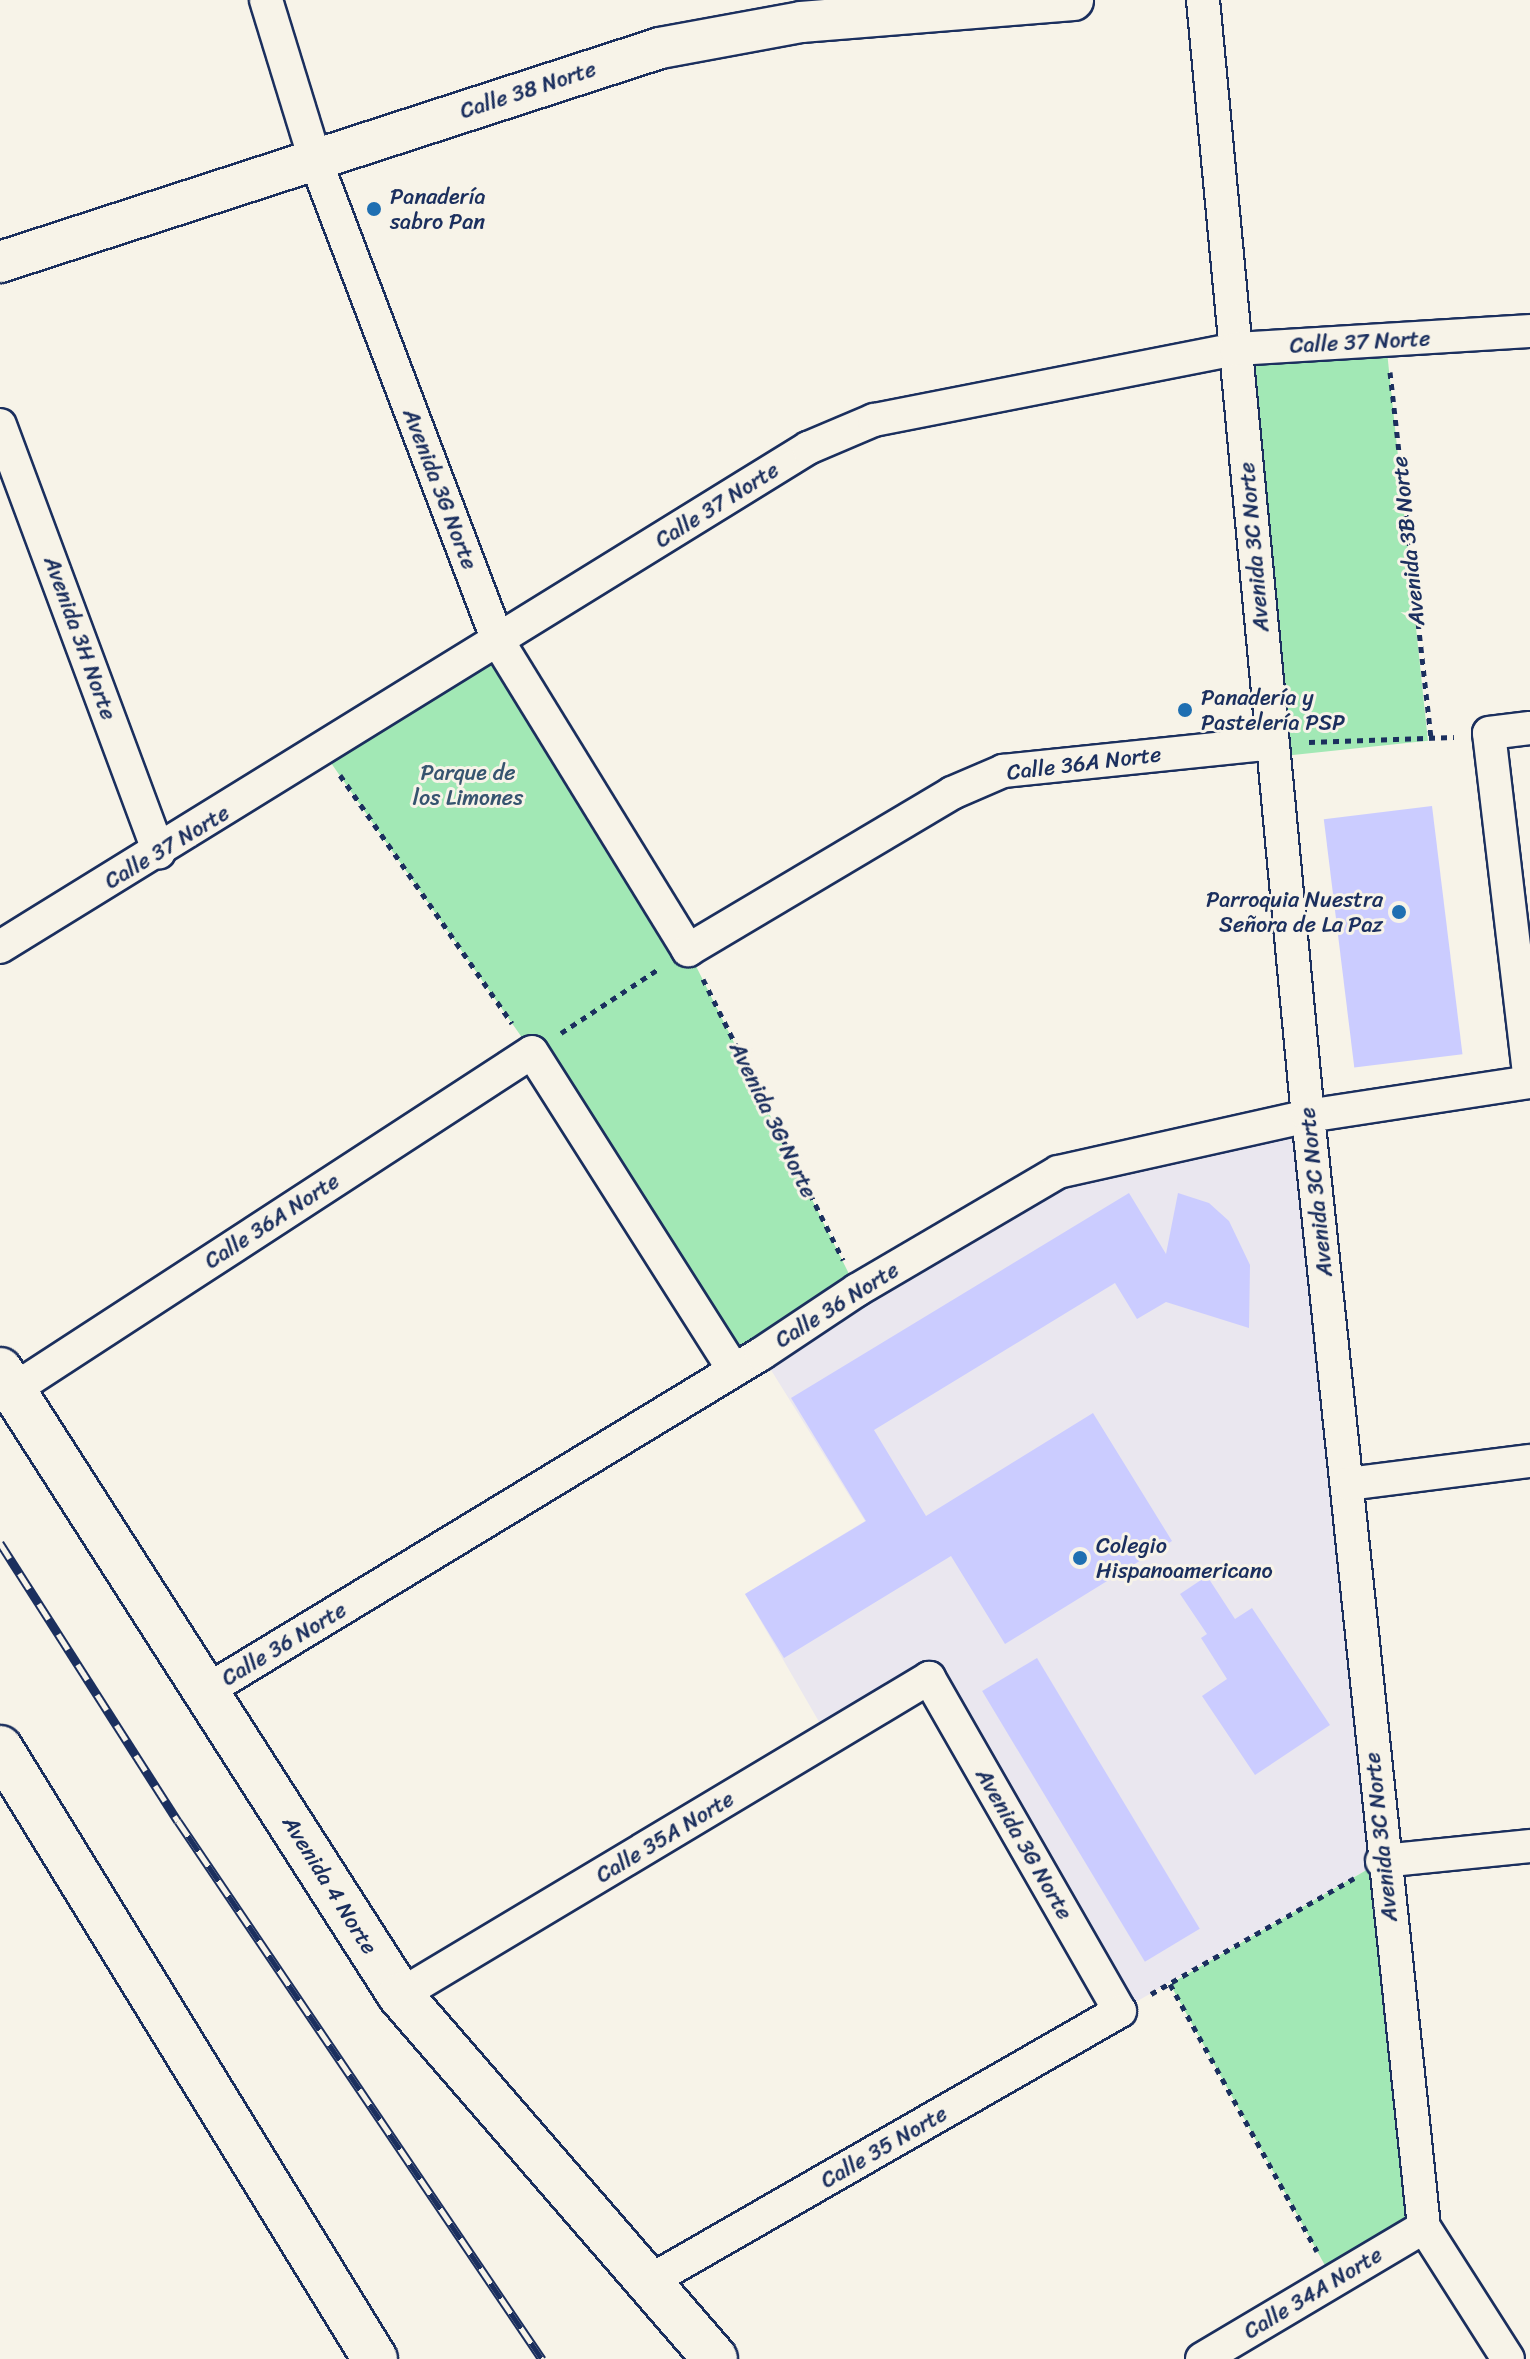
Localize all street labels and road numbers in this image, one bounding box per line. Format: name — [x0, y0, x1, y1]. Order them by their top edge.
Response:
street label: Calle 38 Norte — [457, 56, 599, 124]
street label: Calle 37 Norte — [1289, 325, 1431, 359]
street label: Avenida 3G Norte — [397, 405, 483, 573]
street label: Avenida 3B Norte — [1386, 455, 1430, 627]
street label: Calle 37 Norte — [650, 456, 784, 554]
street label: Avenida 3C Norte — [1233, 461, 1275, 633]
street label: Avenida 3H Norte — [38, 553, 122, 723]
street label: Calle 36A Norte — [1005, 740, 1163, 786]
street label: Calle 37 Norte — [100, 799, 234, 895]
street label: Avenida 3G Norte — [724, 1038, 822, 1202]
street label: Avenida 3C Norte — [1294, 1106, 1338, 1278]
street label: Calle 36A Norte — [200, 1168, 344, 1274]
street label: Calle 36 Norte — [770, 1256, 904, 1354]
street label: Calle 36 Norte — [217, 1596, 351, 1692]
street label: Avenida 3C Norte — [1359, 1751, 1403, 1923]
street label: Avenida 3G Norte — [970, 1764, 1078, 1924]
street label: Calle 35A Norte — [591, 1785, 739, 1889]
street label: Avenida 4 Norte — [277, 1811, 383, 1959]
street label: Calle 35 Norte — [816, 2100, 952, 2194]
street label: Calle 34A Norte — [1239, 2241, 1387, 2345]

